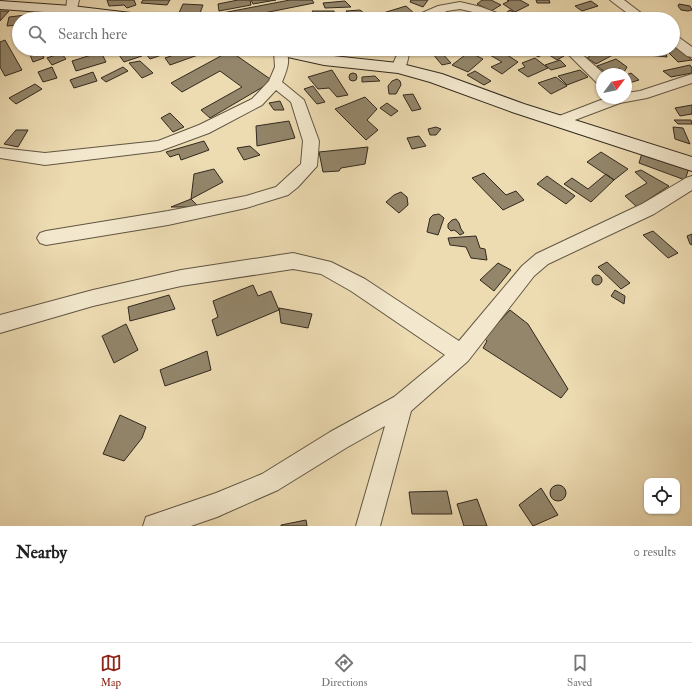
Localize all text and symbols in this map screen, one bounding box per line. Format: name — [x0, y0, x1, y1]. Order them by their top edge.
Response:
search box — [12, 12, 680, 56]
icon: search — [26, 23, 48, 45]
text: Search here — [58, 25, 127, 44]
north arrow — [596, 68, 632, 104]
map controls — [644, 478, 680, 514]
button: locate — [644, 478, 680, 514]
text: Nearby — [16, 542, 67, 563]
text: 0 results — [633, 544, 676, 560]
tab: Map — [100, 652, 122, 689]
tab: Directions — [321, 652, 368, 689]
tab: Saved — [567, 652, 592, 689]

